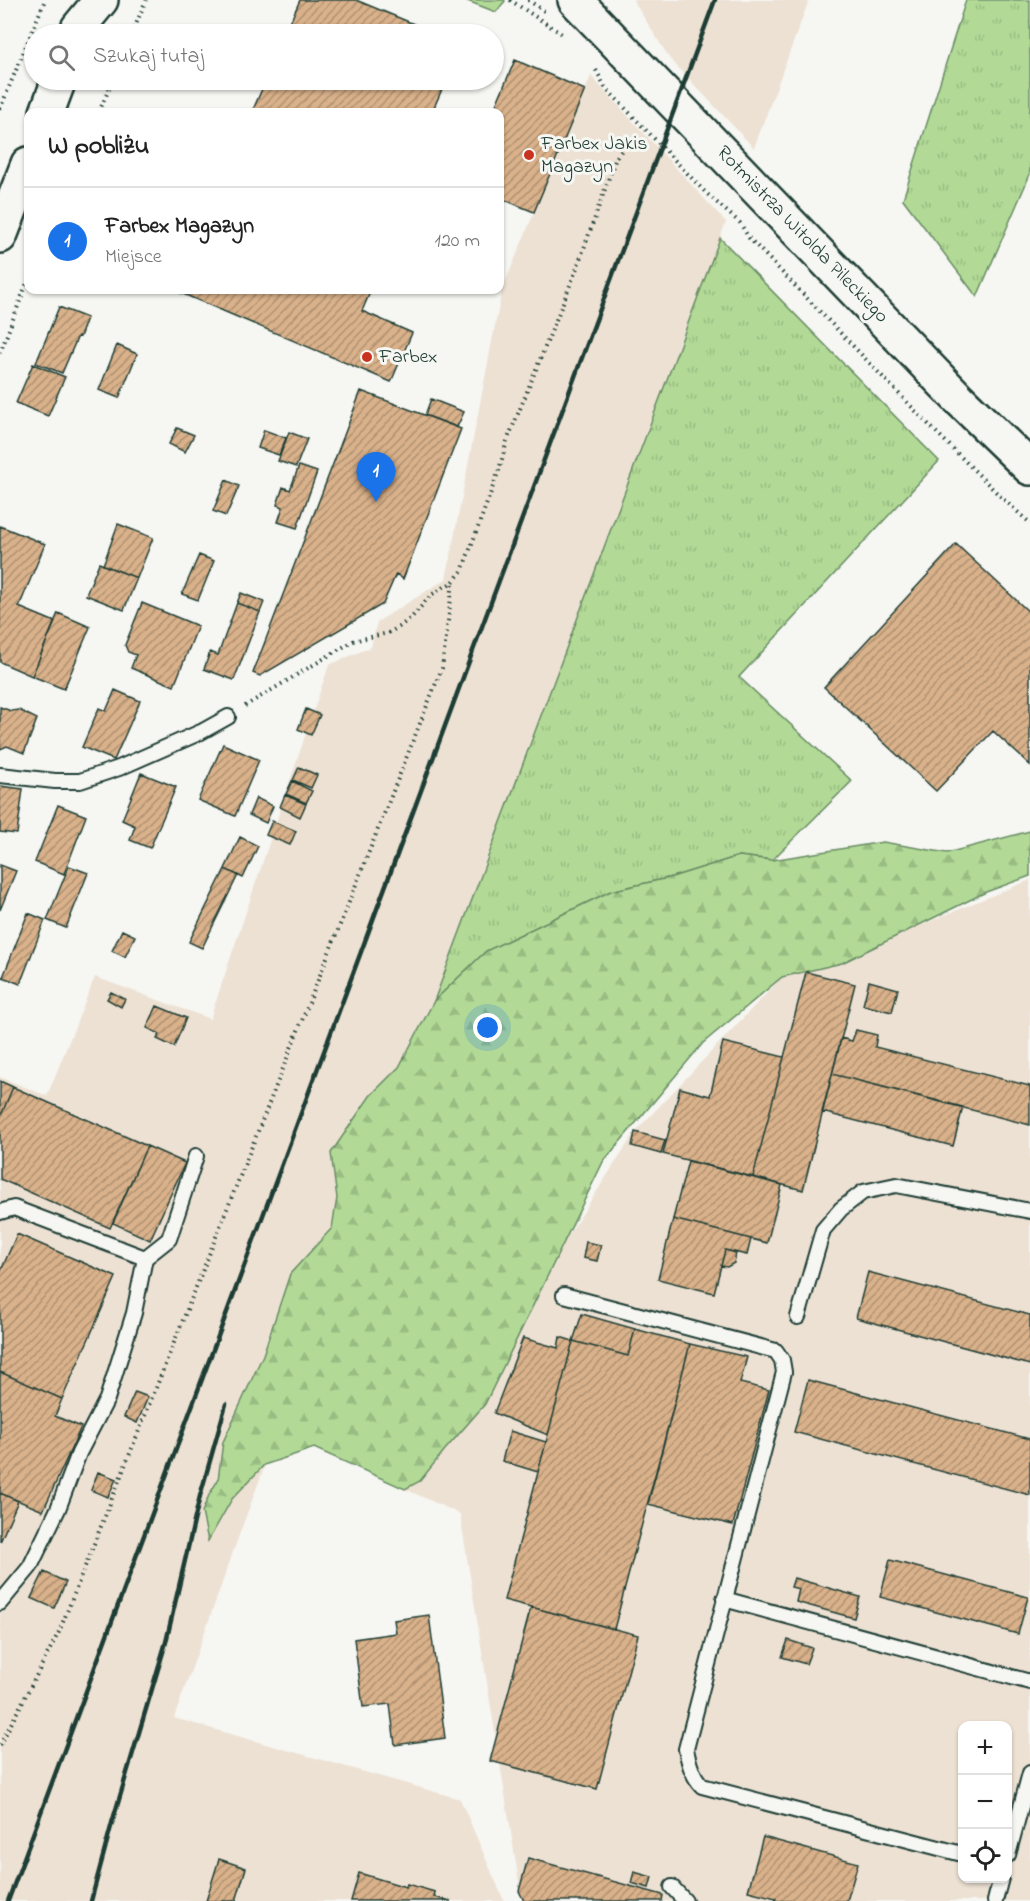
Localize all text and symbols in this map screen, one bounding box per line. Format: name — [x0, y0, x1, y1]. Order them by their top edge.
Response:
search box — [24, 24, 504, 90]
icon: search — [45, 41, 78, 74]
text: Szukaj tutaj — [93, 41, 204, 73]
text: W pobliżu — [48, 128, 149, 166]
place label: Farbex Jakis Magazyn — [540, 130, 648, 183]
street label: Rotmistrza Witolda Pileckiego — [708, 140, 895, 331]
marker: Farbex Jakis Magazyn — [522, 148, 536, 162]
text: Farbex Magazyn — [105, 211, 254, 243]
text: 1 — [64, 227, 71, 256]
text: 120 m — [435, 227, 480, 256]
text: Miejsce — [105, 243, 162, 272]
place label: Farbex — [378, 343, 437, 372]
marker: Farbex — [360, 350, 374, 364]
pin: 1 — [356, 452, 395, 502]
your location — [473, 1013, 502, 1042]
map controls — [958, 1721, 1012, 1883]
button: + — [958, 1721, 1012, 1775]
button: − — [958, 1775, 1012, 1829]
button: locate — [958, 1829, 1012, 1883]

